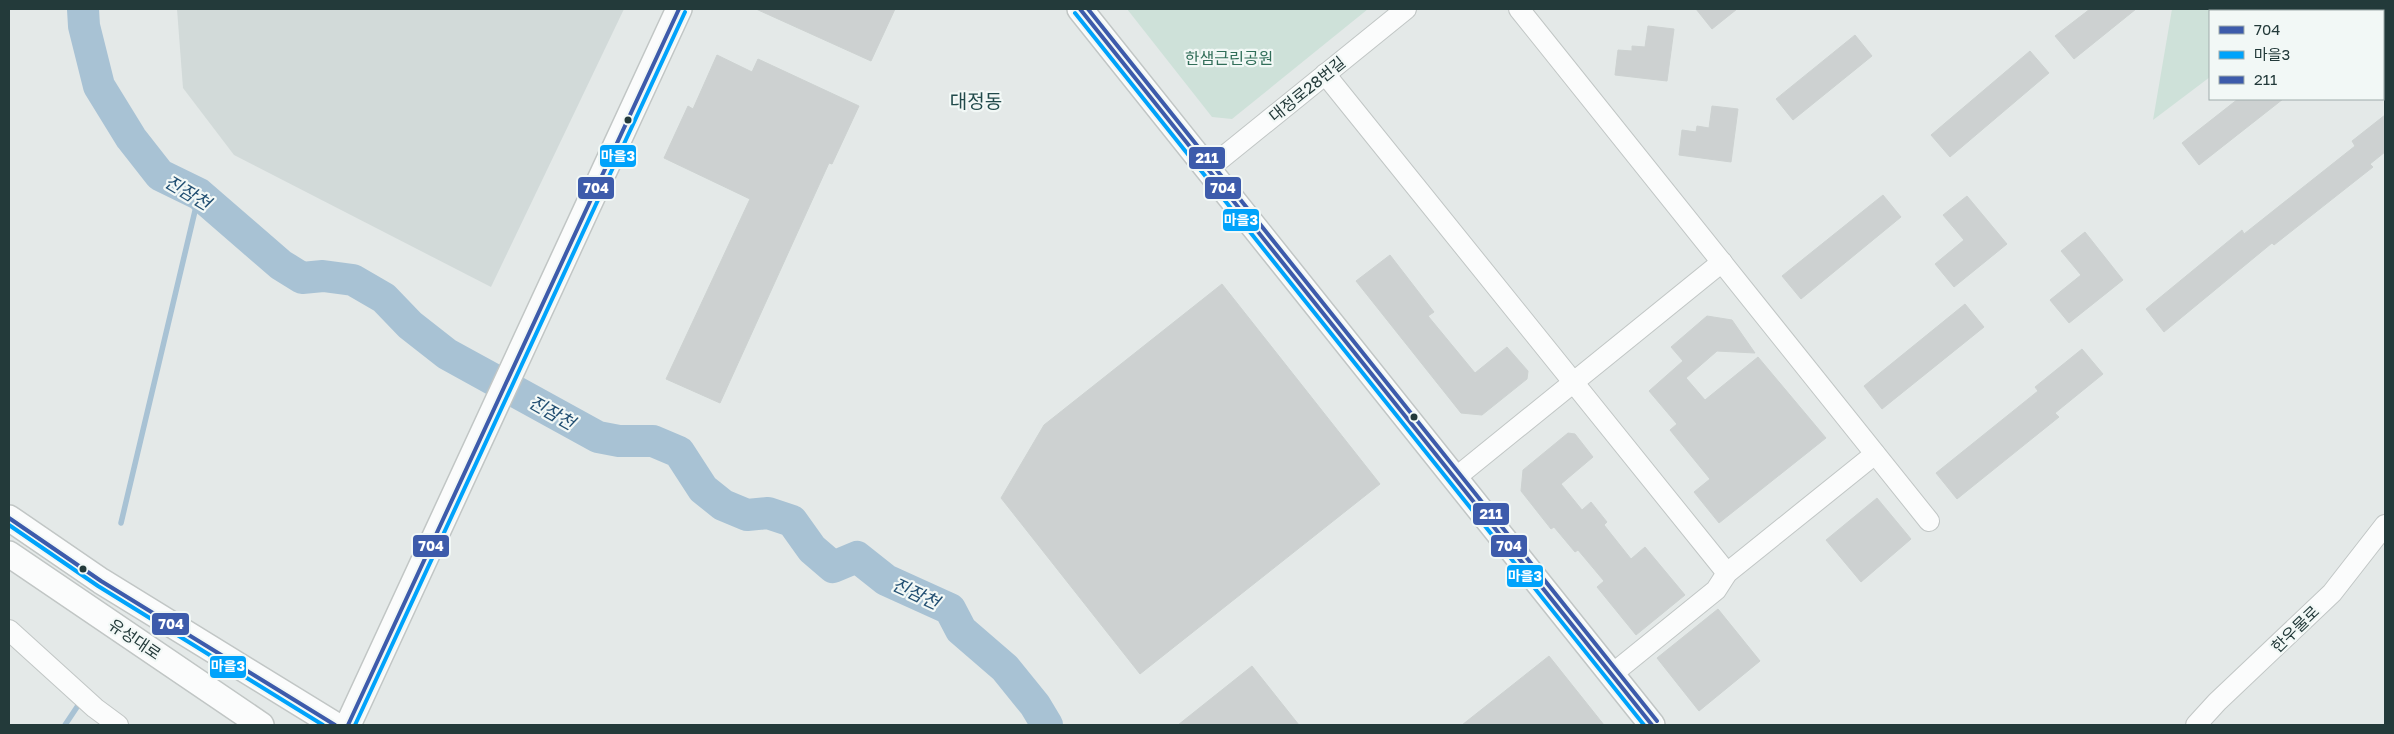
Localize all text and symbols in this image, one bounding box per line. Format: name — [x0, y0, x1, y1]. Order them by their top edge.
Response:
legend — [2209, 10, 2384, 100]
text: 704 — [2254, 20, 2280, 38]
text: 마을3 — [2254, 45, 2290, 63]
park label: 한샘근린공원 — [1185, 48, 1273, 68]
street label: 대정로28번길 — [1265, 52, 1349, 126]
text: 211 — [2254, 70, 2277, 88]
district label: 대정동 — [950, 89, 1002, 112]
unlabelled marker — [623, 115, 633, 125]
line badge: 마을3 — [599, 144, 637, 168]
line badge: 211 — [1188, 146, 1226, 170]
text: 마을3 — [601, 147, 635, 164]
text: 211 — [1196, 149, 1218, 166]
water label: 진잠천 — [161, 170, 217, 215]
line badge: 704 — [577, 176, 615, 200]
line badge: 704 — [1204, 176, 1242, 200]
text: 704 — [583, 179, 609, 196]
text: 704 — [1210, 179, 1236, 196]
line badge: 마을3 — [1222, 208, 1260, 232]
text: 마을3 — [1224, 211, 1258, 228]
water label: 진잠천 — [525, 390, 581, 435]
unlabelled marker — [1409, 412, 1419, 422]
line badge: 211 — [1472, 502, 1510, 526]
text: 211 — [1480, 505, 1502, 522]
line badge: 704 — [412, 534, 450, 558]
line badge: 704 — [1490, 534, 1528, 558]
text: 704 — [418, 537, 444, 554]
text: 704 — [1496, 537, 1522, 554]
unlabelled marker — [78, 564, 88, 574]
line badge: 마을3 — [1506, 564, 1544, 588]
text: 마을3 — [1508, 567, 1542, 584]
water label: 진잠천 — [889, 573, 945, 614]
street label: 한우물로 — [2267, 601, 2323, 657]
line badge: 704 — [151, 612, 190, 636]
street label: 유성대로 — [105, 614, 165, 664]
text: 704 — [158, 615, 184, 632]
line badge: 마을3 — [209, 655, 247, 679]
text: 마을3 — [211, 657, 245, 674]

